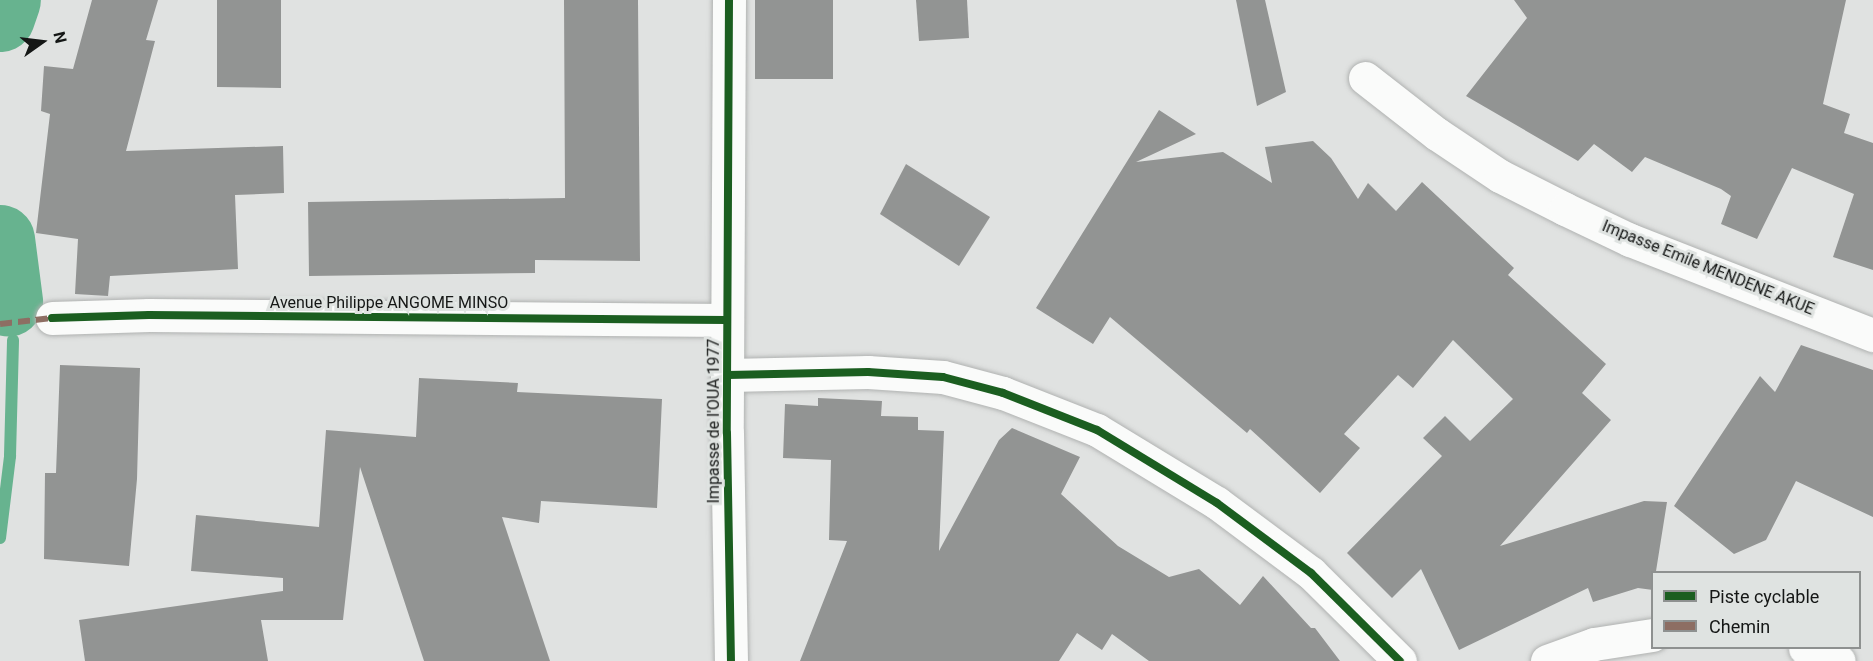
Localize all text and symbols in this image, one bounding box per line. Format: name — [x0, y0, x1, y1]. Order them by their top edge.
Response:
north arrow — [12, 12, 72, 72]
text: N — [49, 30, 71, 45]
street label: Impasse Emile MENDENE AKUE — [1599, 217, 1817, 319]
street label: Avenue Philippe ANGOME MINSO — [270, 293, 508, 313]
street label: Impasse de l'OUA 1977 — [704, 339, 724, 503]
legend — [1651, 571, 1861, 649]
text: Piste cyclable — [1709, 586, 1819, 607]
text: Chemin — [1709, 616, 1770, 637]

